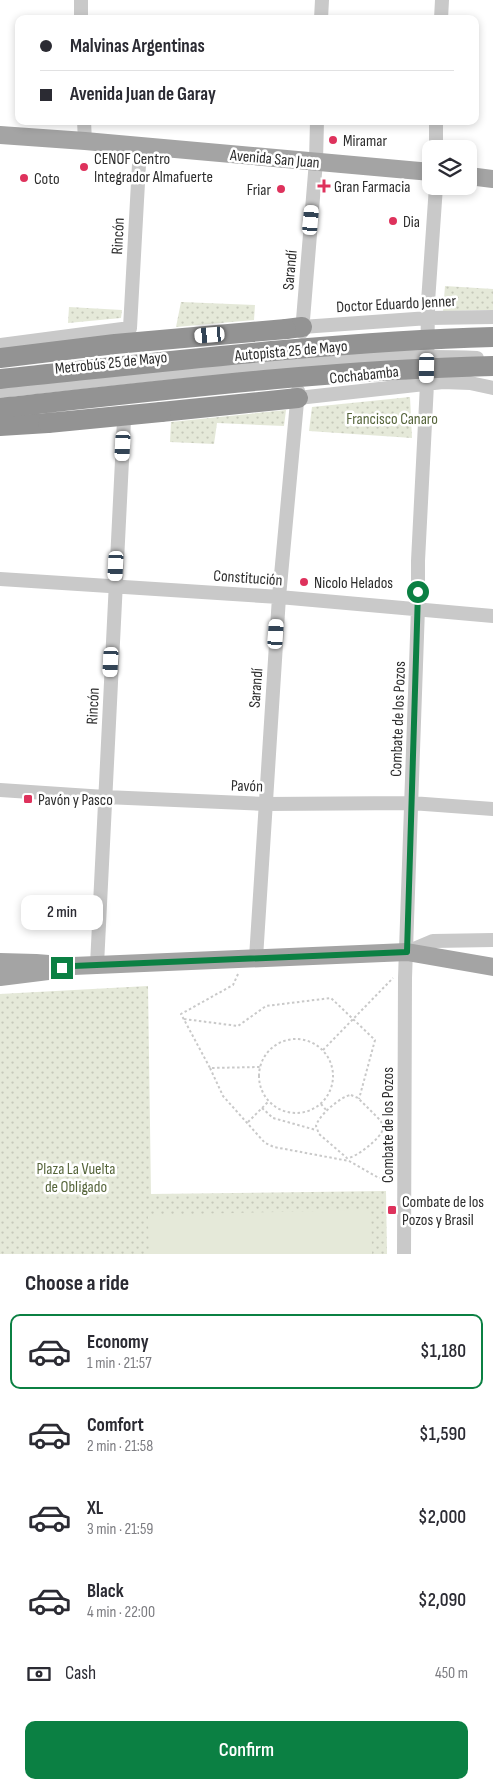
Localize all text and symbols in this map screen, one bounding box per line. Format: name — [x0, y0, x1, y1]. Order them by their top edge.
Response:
text: Malvinas Argentinas — [70, 35, 205, 58]
text: Avenida Juan de Garay — [70, 83, 216, 106]
place label: Miramar — [343, 132, 387, 151]
marker: Miramar — [327, 134, 339, 146]
map controls — [422, 140, 477, 195]
button: layers — [422, 140, 477, 195]
street label: Avenida San Juan — [228, 146, 320, 173]
place label: CENOF Centro Integrador Almafuerte — [94, 150, 213, 187]
marker: CENOF Centro Integrador Almafuerte — [78, 161, 90, 173]
place label: Coto — [34, 170, 60, 189]
marker: Coto — [18, 172, 30, 184]
place label: Gran Farmacia — [334, 178, 410, 197]
marker: Gran Farmacia — [318, 180, 330, 192]
place label: Friar — [247, 181, 271, 200]
marker: Friar — [275, 183, 287, 195]
car — [302, 204, 319, 236]
place label: Dia — [403, 213, 420, 232]
marker: Dia — [387, 215, 399, 227]
street label: Rincón — [108, 217, 129, 255]
street label: Sarandí — [279, 249, 302, 291]
street label: Doctor Eduardo Jenner — [336, 292, 457, 317]
car — [194, 326, 225, 344]
street label: Autopista 25 de Mayo — [233, 337, 348, 366]
street label: Metrobús 25 de Mayo — [54, 348, 168, 379]
car — [419, 353, 434, 383]
street label: Cochabamba — [329, 362, 400, 389]
park label: Francisco Canaro — [346, 410, 438, 429]
car — [114, 431, 131, 461]
car — [107, 551, 124, 581]
street label: Constitución — [213, 567, 283, 590]
place label: Nicolo Helados — [314, 574, 393, 593]
marker: Nicolo Helados — [298, 576, 310, 588]
route start — [407, 581, 429, 603]
car — [267, 619, 284, 649]
car — [102, 647, 119, 677]
street label: Combate de los Pozos — [387, 661, 410, 777]
street label: Sarandí — [246, 667, 267, 709]
street label: Rincón — [83, 687, 104, 725]
street label: Pavón — [231, 776, 263, 797]
place label: Pavón y Pasco — [38, 791, 113, 810]
marker: Pavón y Pasco — [22, 793, 34, 805]
callout: 2 min — [21, 896, 103, 930]
text: 2 min — [47, 903, 77, 922]
route end — [51, 957, 73, 979]
street label: Combate de los Pozos — [379, 1067, 398, 1183]
park label: Plaza La Vuelta de Obligado — [37, 1160, 115, 1197]
place label: Combate de los Pozos y Brasil — [402, 1193, 484, 1230]
marker: Combate de los Pozos y Brasil — [386, 1204, 398, 1216]
text: Choose a ride — [25, 1270, 129, 1297]
icon: car — [27, 1329, 72, 1374]
text: Economy — [87, 1331, 149, 1354]
text: $1,180 — [420, 1340, 466, 1363]
text: 1 min · 21:57 — [87, 1354, 152, 1373]
icon: car — [27, 1412, 72, 1457]
text: Comfort — [87, 1414, 144, 1437]
text: $1,590 — [419, 1423, 466, 1446]
text: 2 min · 21:58 — [87, 1437, 153, 1456]
icon: car — [27, 1495, 72, 1540]
text: XL — [87, 1497, 103, 1520]
text: $2,000 — [418, 1506, 466, 1529]
text: 3 min · 21:59 — [87, 1520, 153, 1539]
icon: car — [27, 1578, 72, 1623]
text: Black — [87, 1580, 124, 1603]
text: $2,090 — [418, 1589, 466, 1612]
text: 4 min · 22:00 — [87, 1603, 155, 1622]
icon: cash — [25, 1660, 53, 1688]
text: Cash — [65, 1662, 96, 1685]
text: 450 m — [435, 1664, 468, 1683]
button: Confirm — [25, 1721, 468, 1779]

